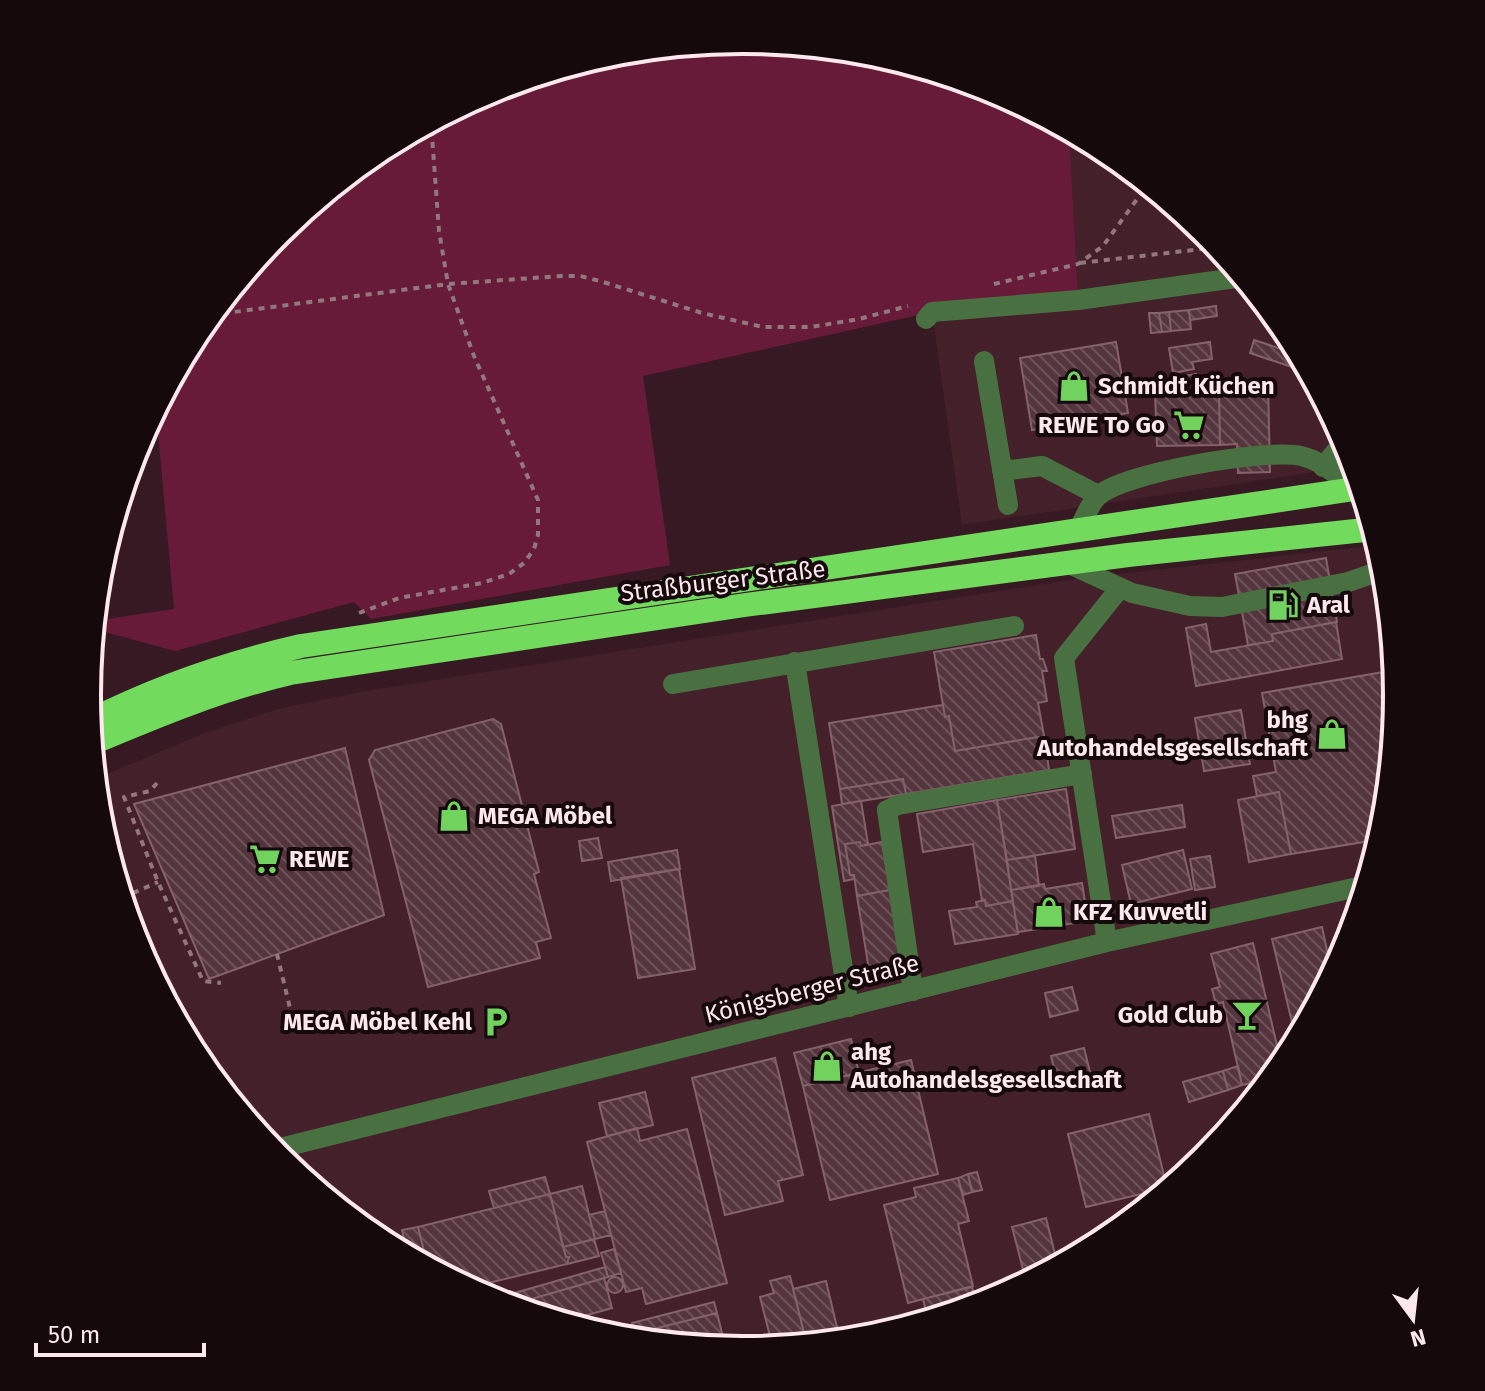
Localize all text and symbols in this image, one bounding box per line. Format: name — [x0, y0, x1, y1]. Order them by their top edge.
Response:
shop icon: Schmidt Küchen — [1057, 369, 1091, 403]
place label: Schmidt Küchen — [1098, 372, 1275, 400]
supermarket icon: REWE To Go — [1172, 408, 1206, 442]
place label: REWE To Go — [1038, 411, 1165, 439]
street label: Straßburger Straße — [619, 555, 827, 607]
fuel station icon: Aral — [1266, 588, 1300, 622]
place label: Aral — [1306, 591, 1351, 619]
place label: bhg Autohandelsgesellschaft — [1036, 706, 1309, 762]
shop icon: bhg Autohandelsgesellschaft — [1315, 717, 1349, 751]
shop icon: MEGA Möbel — [437, 799, 471, 833]
place label: MEGA Möbel — [478, 802, 613, 830]
supermarket icon: REWE — [248, 842, 282, 876]
place label: REWE — [289, 845, 349, 873]
shop icon: KFZ Kuvvetli — [1032, 895, 1066, 929]
place label: KFZ Kuvvetli — [1073, 898, 1207, 926]
street label: Königsberger Straße — [702, 949, 922, 1029]
bar icon: Gold Club — [1230, 998, 1264, 1032]
place label: Gold Club — [1118, 1001, 1223, 1029]
parking icon: MEGA Möbel Kehl — [479, 1005, 513, 1039]
place label: MEGA Möbel Kehl — [283, 1008, 473, 1036]
place label: ahg Autohandelsgesellschaft — [850, 1038, 1123, 1094]
shop icon: ahg Autohandelsgesellschaft — [810, 1049, 844, 1083]
north arrow — [1373, 1279, 1453, 1359]
scale bar — [36, 1307, 204, 1357]
text: 50 m — [48, 1321, 100, 1349]
text: N — [1408, 1323, 1429, 1353]

